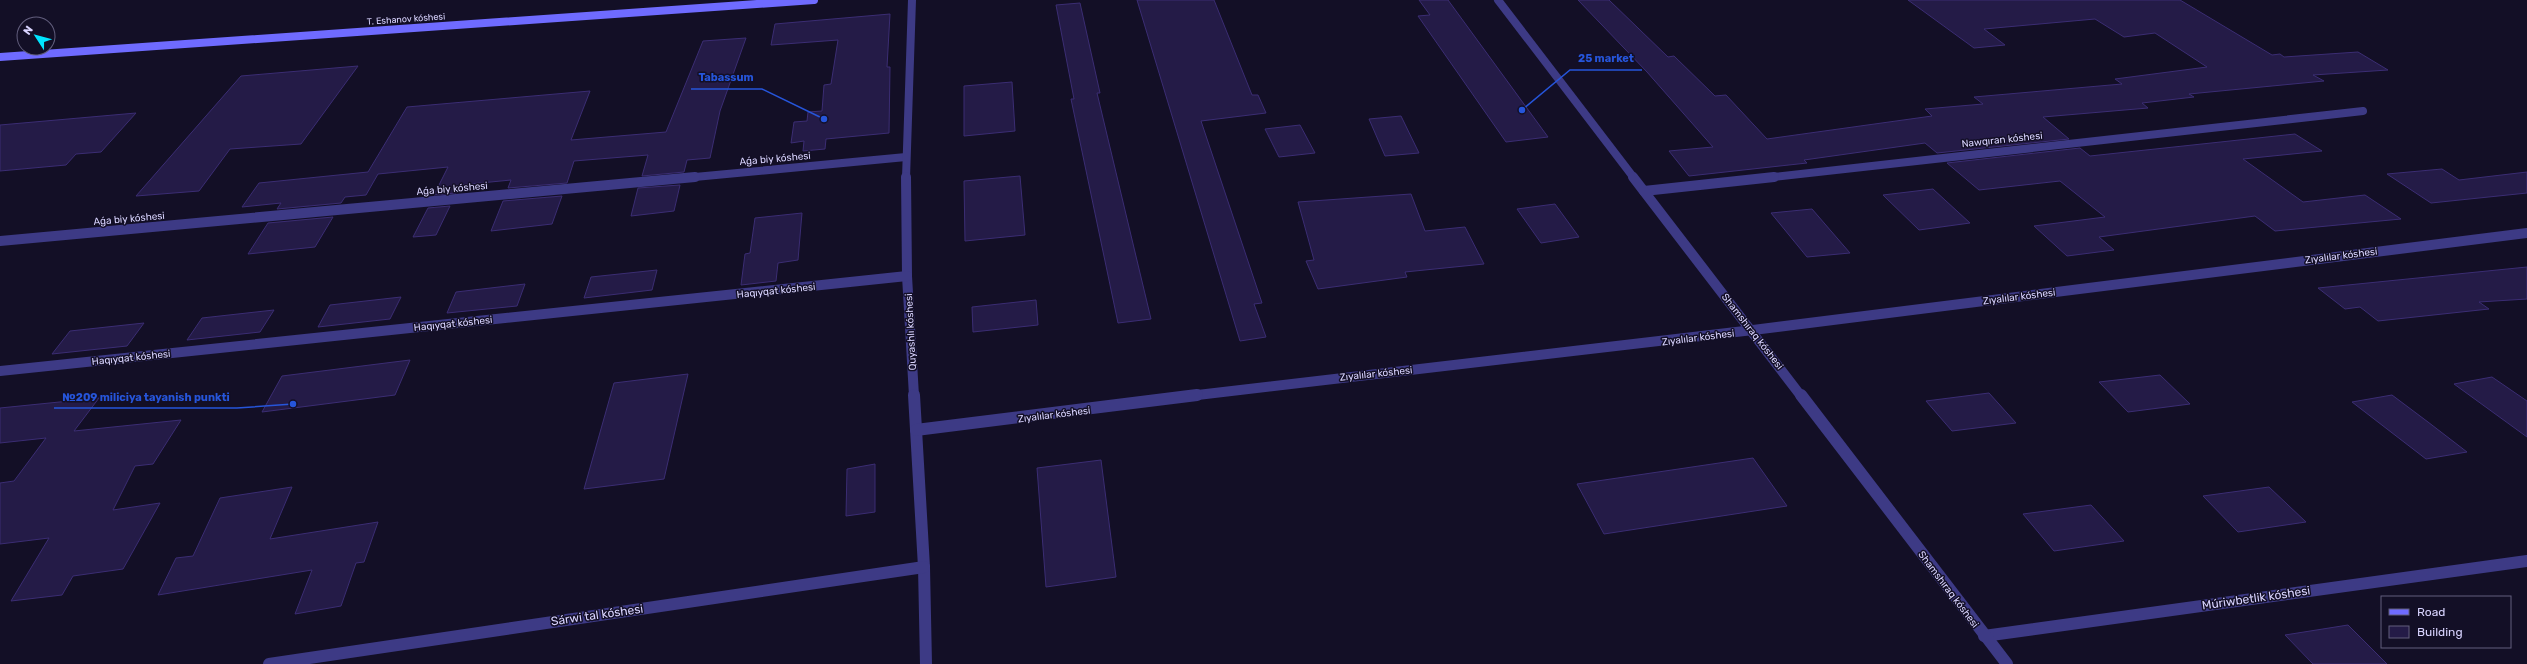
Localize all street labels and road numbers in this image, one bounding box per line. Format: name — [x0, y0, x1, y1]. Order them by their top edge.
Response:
street label: T. Eshanov kóshesi — [367, 11, 445, 27]
street label: Nawqıran kóshesi — [1961, 130, 2043, 150]
street label: Aǵa biy kóshesi — [739, 150, 811, 168]
street label: Aǵa biy kóshesi — [416, 180, 488, 198]
street label: Aǵa biy kóshesi — [93, 210, 165, 228]
street label: Zıyalılar kóshesi — [2304, 246, 2378, 266]
street label: Haqıyqat kóshesi — [736, 281, 816, 301]
street label: Zıyalılar kóshesi — [1982, 287, 2056, 307]
street label: Shamshıraq kóshesi — [1719, 291, 1786, 372]
street label: Quyashlı kóshesi — [903, 293, 919, 371]
street label: Haqıyqat kóshesi — [413, 314, 493, 334]
street label: Zıyalılar kóshesi — [1661, 328, 1735, 348]
street label: Haqıyqat kóshesi — [91, 348, 171, 368]
street label: Zıyalılar kóshesi — [1339, 364, 1413, 384]
street label: Zıyalılar kóshesi — [1017, 405, 1091, 425]
street label: Shamshıraq kóshesi — [1915, 549, 1981, 630]
street label: Múriwbetlik kóshesi — [2201, 583, 2311, 613]
street label: Sárwi tal kóshesi — [550, 602, 644, 628]

